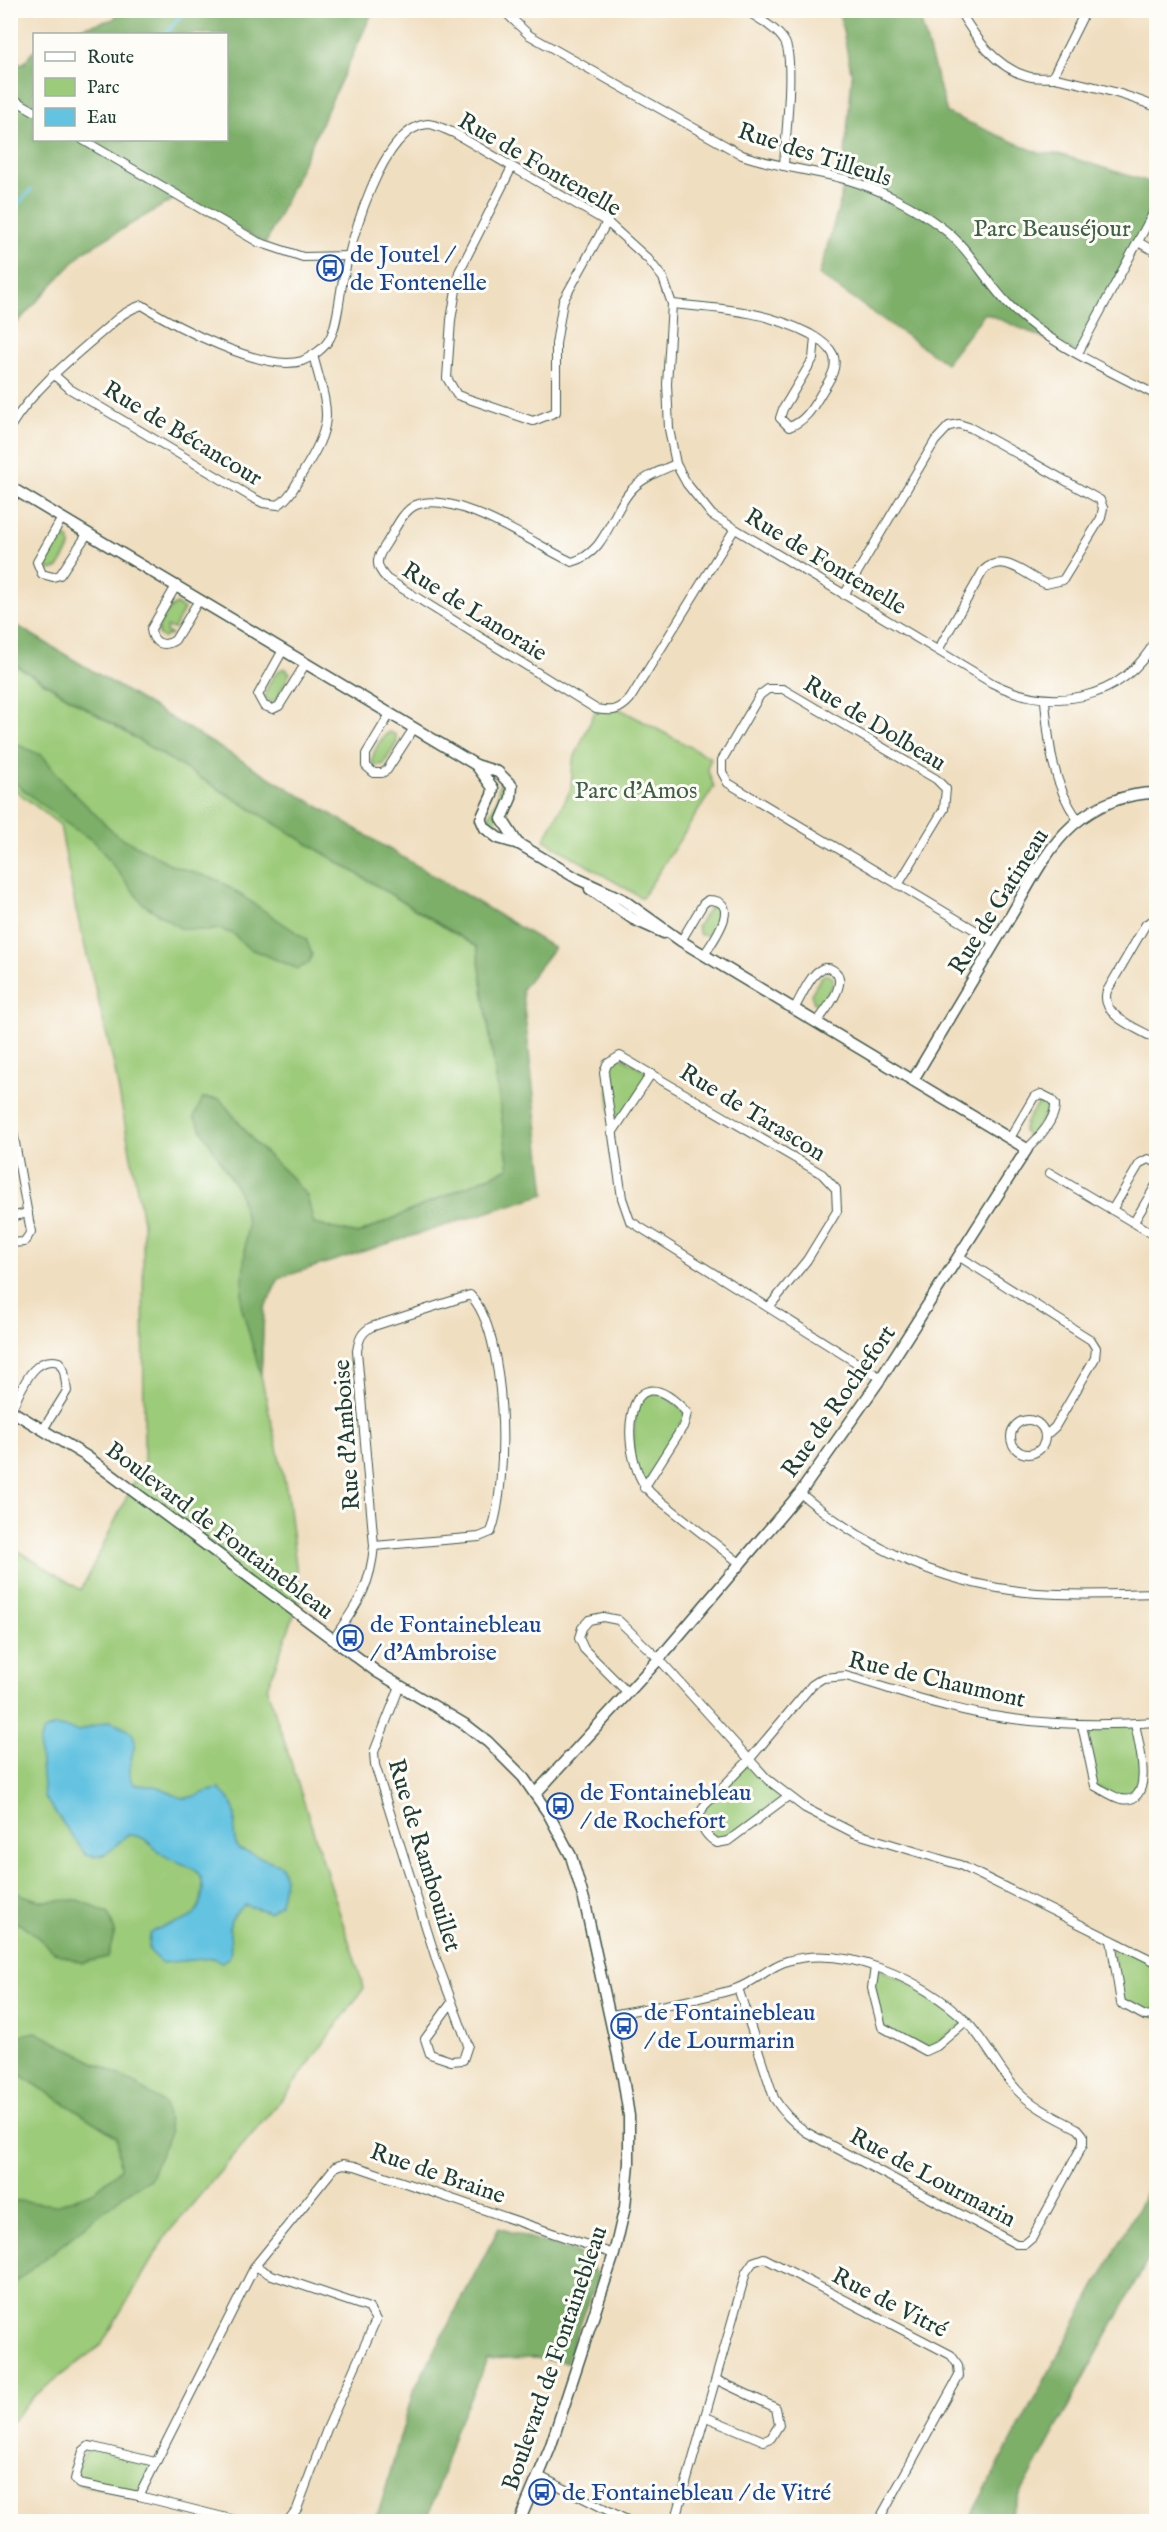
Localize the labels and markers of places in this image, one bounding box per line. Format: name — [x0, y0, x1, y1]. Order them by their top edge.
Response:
place label: de Joutel / de Fontenelle — [350, 240, 487, 299]
bus stop icon: de Joutel / de Fontenelle — [315, 253, 345, 283]
place label: de Fontainebleau / d'Ambroise — [370, 1610, 541, 1669]
bus stop icon: de Fontainebleau / d'Ambroise — [335, 1623, 365, 1653]
place label: de Fontainebleau / de Rochefort — [580, 1778, 751, 1837]
bus stop icon: de Fontainebleau / de Rochefort — [545, 1791, 575, 1821]
place label: de Fontainebleau / de Lourmarin — [644, 1998, 815, 2057]
bus stop icon: de Fontainebleau / de Lourmarin — [609, 2011, 639, 2041]
bus stop icon: de Fontainebleau / de Vitré — [527, 2477, 557, 2507]
place label: de Fontainebleau / de Vitré — [562, 2478, 831, 2509]

